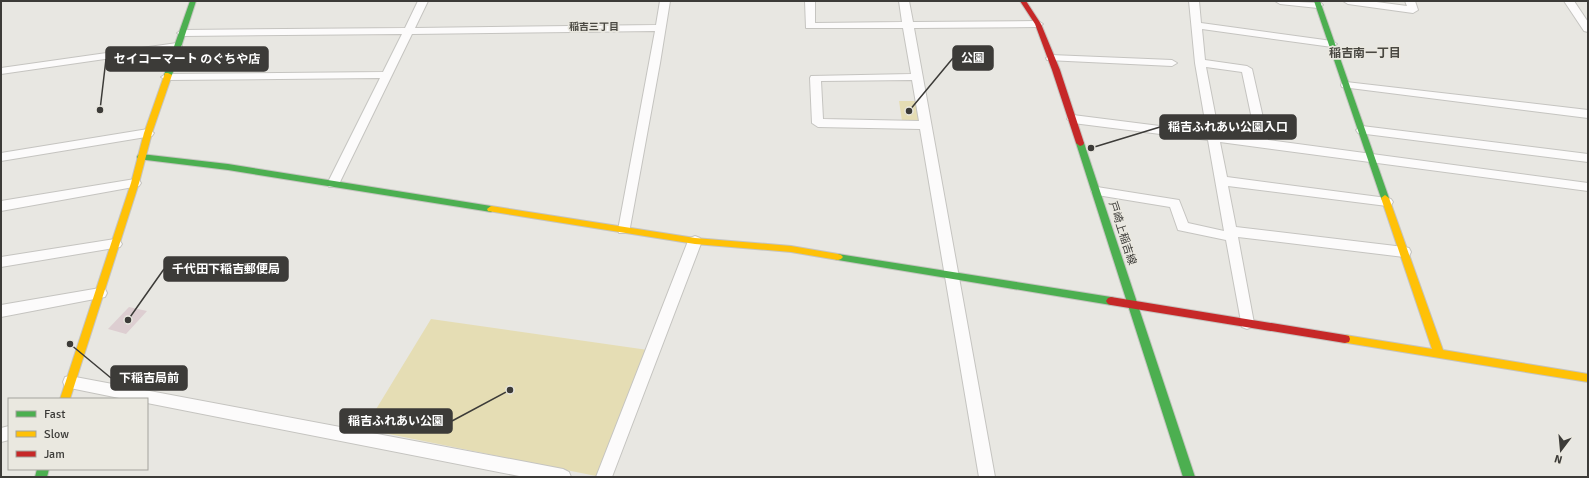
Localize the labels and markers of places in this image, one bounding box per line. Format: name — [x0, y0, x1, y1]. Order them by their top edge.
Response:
callout: 公園 — [953, 46, 993, 70]
callout: セイコーマート のぐちや店 — [106, 47, 268, 71]
callout: 稲吉ふれあい公園入口 — [1160, 115, 1296, 139]
callout: 千代田下稲吉郵便局 — [164, 257, 288, 281]
callout: 下稲吉局前 — [111, 366, 187, 390]
callout: 稲吉ふれあい公園 — [340, 409, 452, 433]

